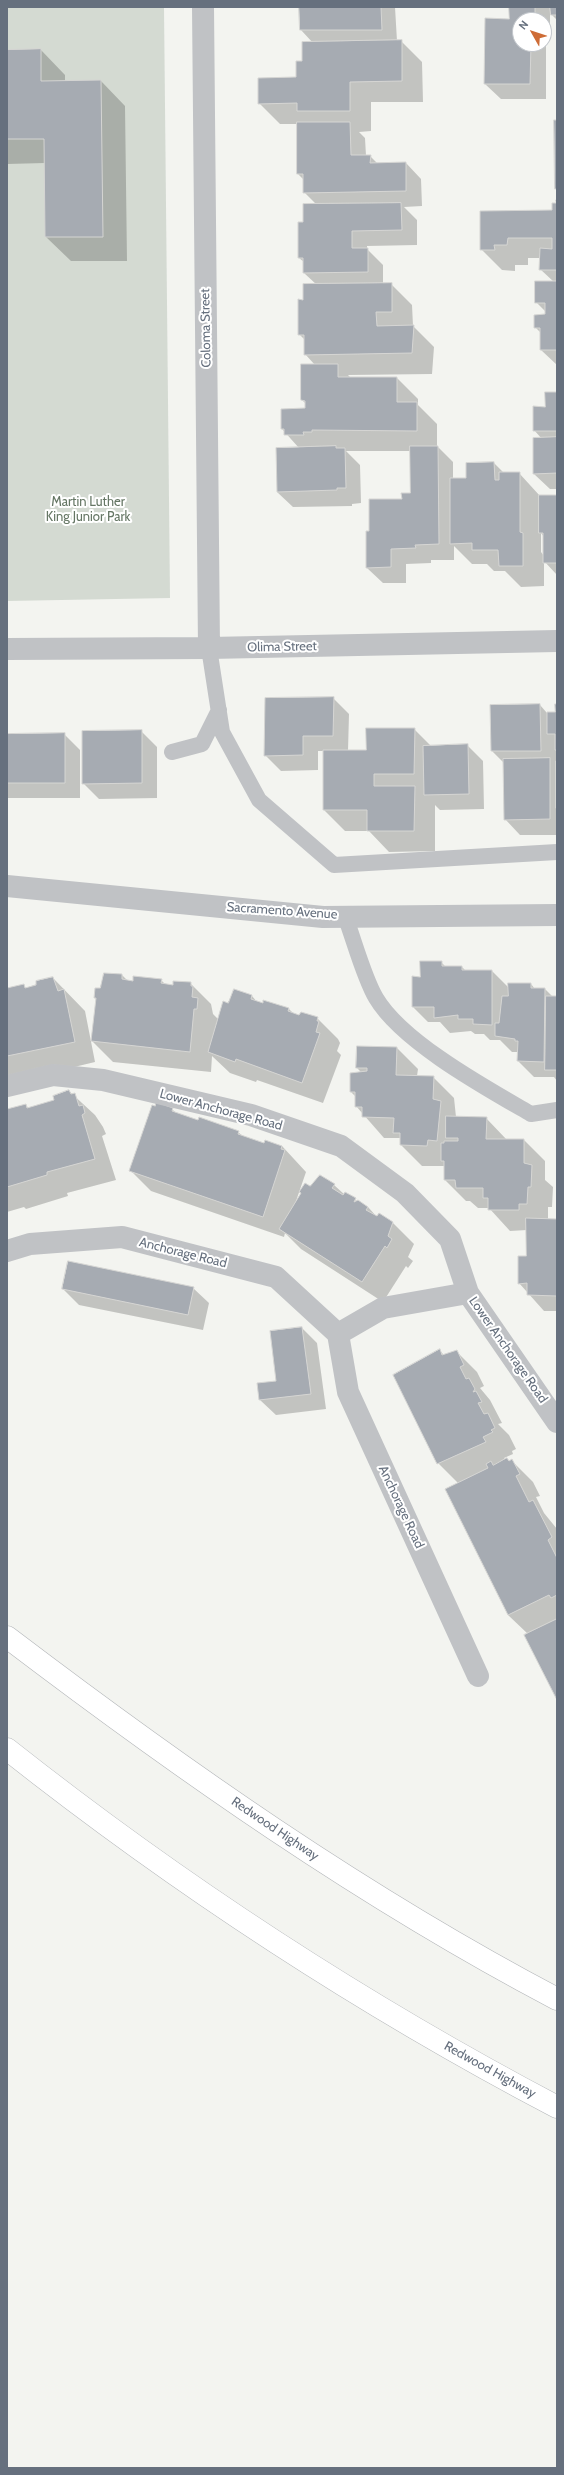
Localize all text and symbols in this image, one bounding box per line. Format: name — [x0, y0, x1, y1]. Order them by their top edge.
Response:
north arrow — [512, 12, 552, 52]
text: N — [516, 18, 531, 33]
street label: Coloma Street — [198, 288, 214, 368]
park label: Martin Luther King Junior Park — [46, 494, 130, 525]
street label: Olima Street — [247, 639, 317, 655]
street label: Sacramento Avenue — [226, 899, 338, 923]
street label: Lower Anchorage Road — [158, 1086, 284, 1134]
street label: Anchorage Road — [138, 1235, 228, 1271]
street label: Lower Anchorage Road — [465, 1294, 551, 1406]
street label: Anchorage Road — [375, 1463, 427, 1551]
street label: Redwood Highway — [228, 1794, 322, 1864]
street label: Redwood Highway — [441, 2038, 539, 2102]

